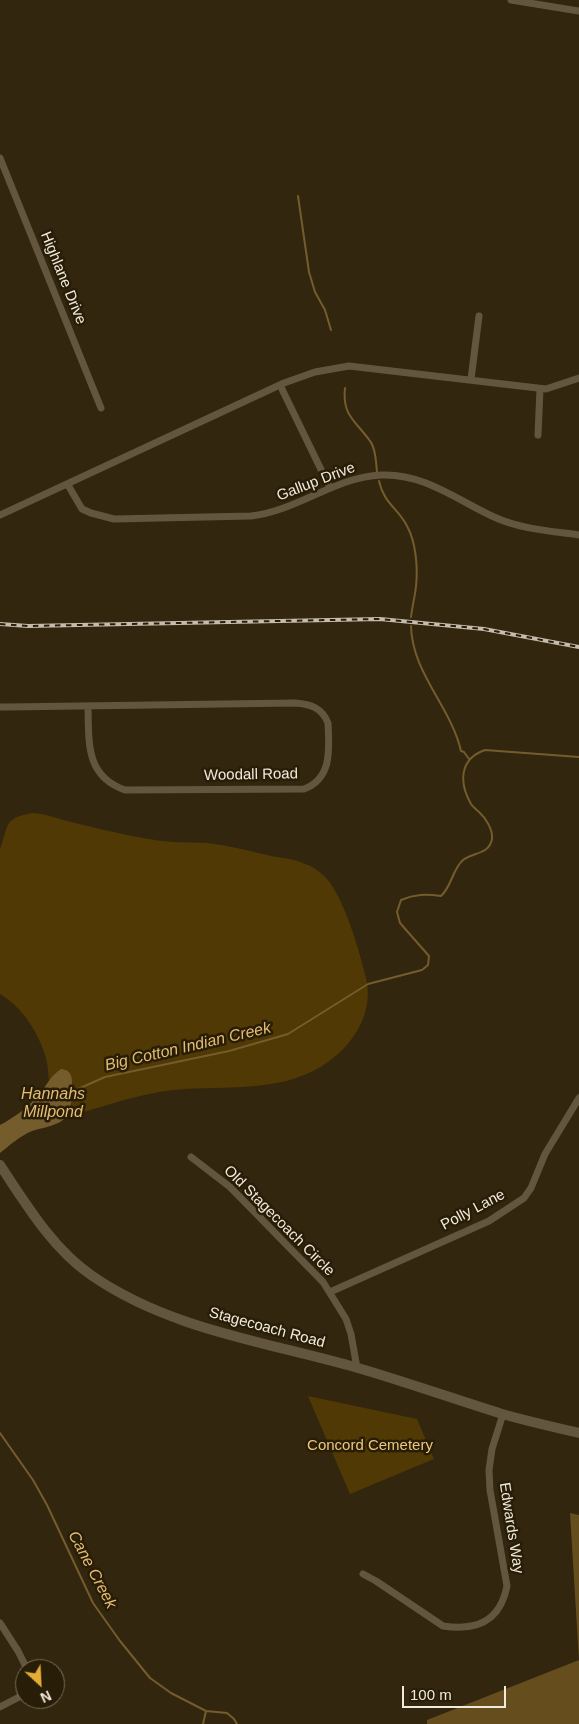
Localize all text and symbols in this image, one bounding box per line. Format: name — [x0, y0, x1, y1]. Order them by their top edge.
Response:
street label: Highlane Drive — [36, 229, 90, 327]
street label: Gallup Drive — [274, 459, 358, 505]
street label: Woodall Road — [204, 765, 298, 785]
water label: Big Cotton Indian Creek — [103, 1019, 273, 1075]
water label: Hannahs Millpond — [21, 1085, 85, 1123]
street label: Old Stagecoach Circle — [220, 1162, 338, 1280]
street label: Polly Lane — [438, 1186, 508, 1234]
street label: Stagecoach Road — [207, 1304, 327, 1352]
park label: Concord Cemetery — [307, 1437, 433, 1455]
street label: Edwards Way — [495, 1481, 527, 1575]
water label: Cane Creek — [63, 1528, 121, 1612]
north arrow — [15, 1659, 65, 1709]
scale bar — [404, 1676, 508, 1708]
text: 100 m — [410, 1686, 452, 1703]
text: N — [38, 1687, 54, 1706]

